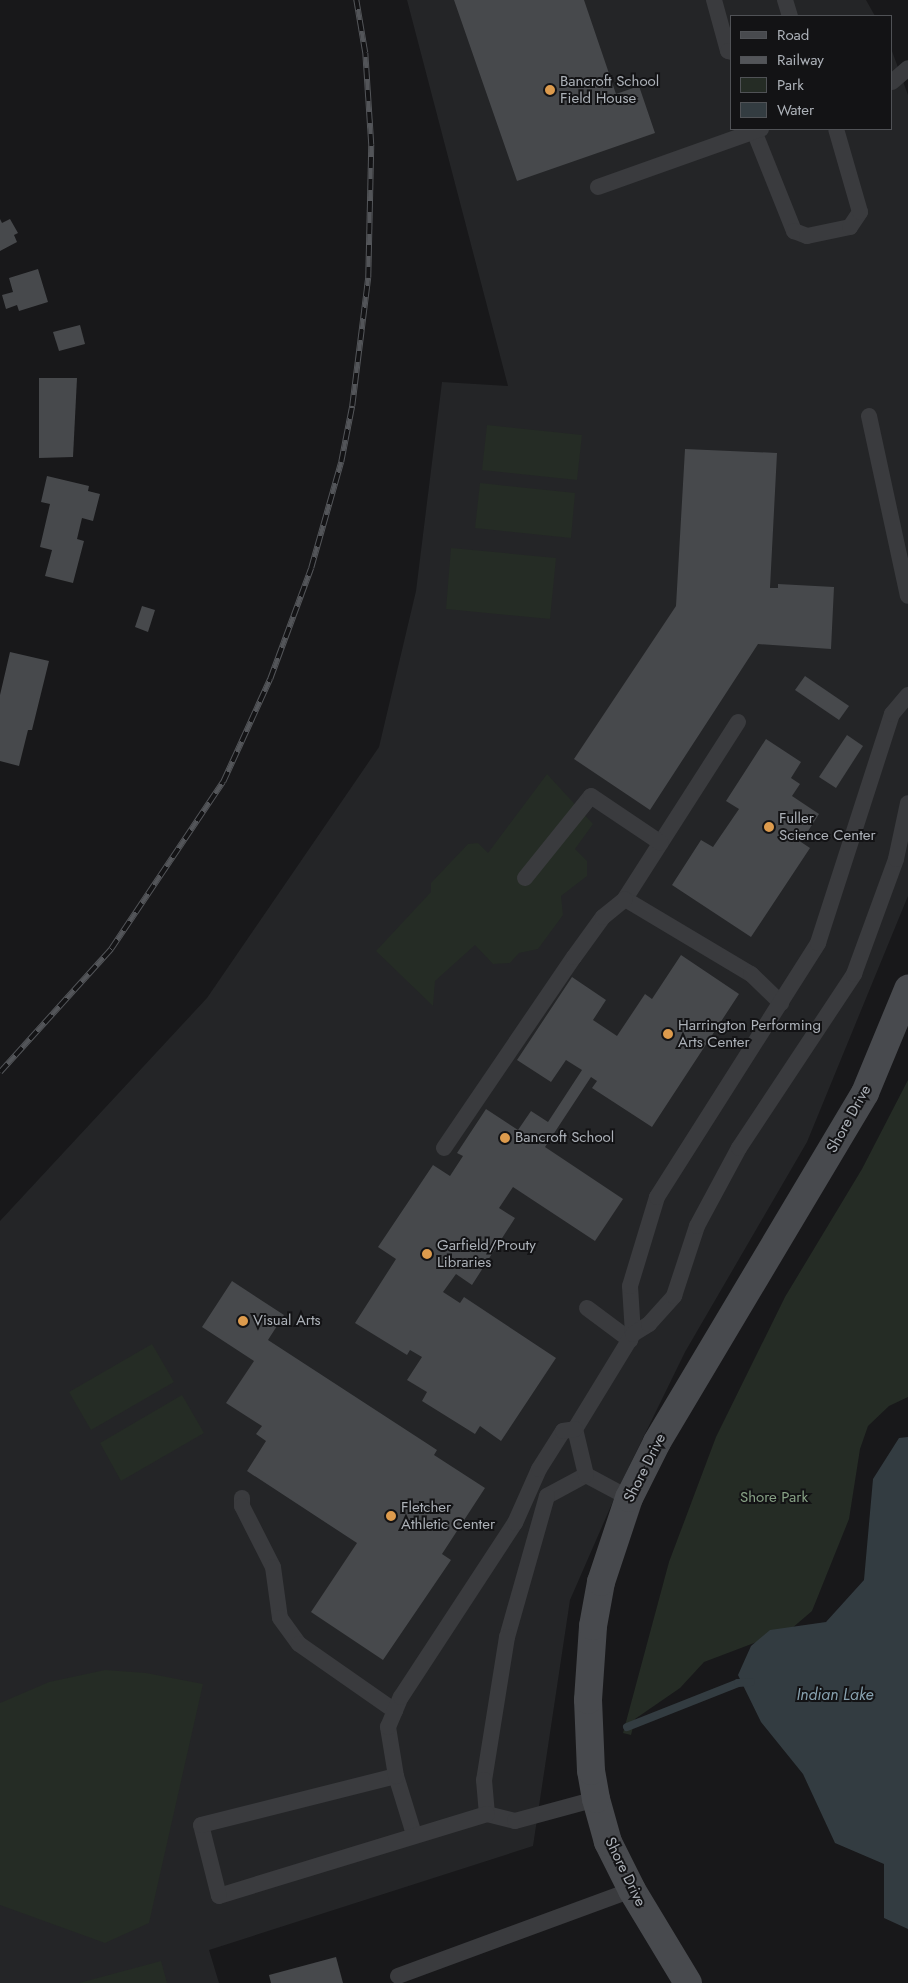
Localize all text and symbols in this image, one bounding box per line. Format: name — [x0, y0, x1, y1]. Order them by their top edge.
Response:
legend — [730, 15, 893, 130]
text: Road — [777, 24, 809, 46]
text: Railway — [777, 49, 824, 71]
place label: Bancroft School Field House — [560, 72, 659, 107]
text: Park — [777, 74, 804, 96]
marker: Bancroft School Field House — [544, 84, 556, 96]
text: Water — [777, 99, 814, 121]
place label: Fuller Science Center — [779, 809, 876, 844]
marker: Fuller Science Center — [763, 821, 775, 833]
place label: Harrington Performing Arts Center — [678, 1016, 821, 1051]
marker: Harrington Performing Arts Center — [662, 1028, 674, 1040]
street label: Shore Drive — [823, 1082, 875, 1156]
place label: Bancroft School — [515, 1129, 614, 1147]
marker: Bancroft School — [499, 1132, 511, 1144]
place label: Garfield/Prouty Libraries — [437, 1236, 536, 1271]
marker: Garfield/Prouty Libraries — [421, 1248, 433, 1260]
place label: Visual Arts — [253, 1312, 321, 1330]
marker: Visual Arts — [237, 1315, 249, 1327]
street label: Shore Drive — [620, 1431, 670, 1505]
park label: Shore Park — [740, 1489, 808, 1507]
place label: Fletcher Athletic Center — [401, 1498, 495, 1533]
marker: Fletcher Athletic Center — [385, 1510, 397, 1522]
water label: Indian Lake — [796, 1685, 874, 1705]
street label: Shore Drive — [601, 1834, 649, 1910]

